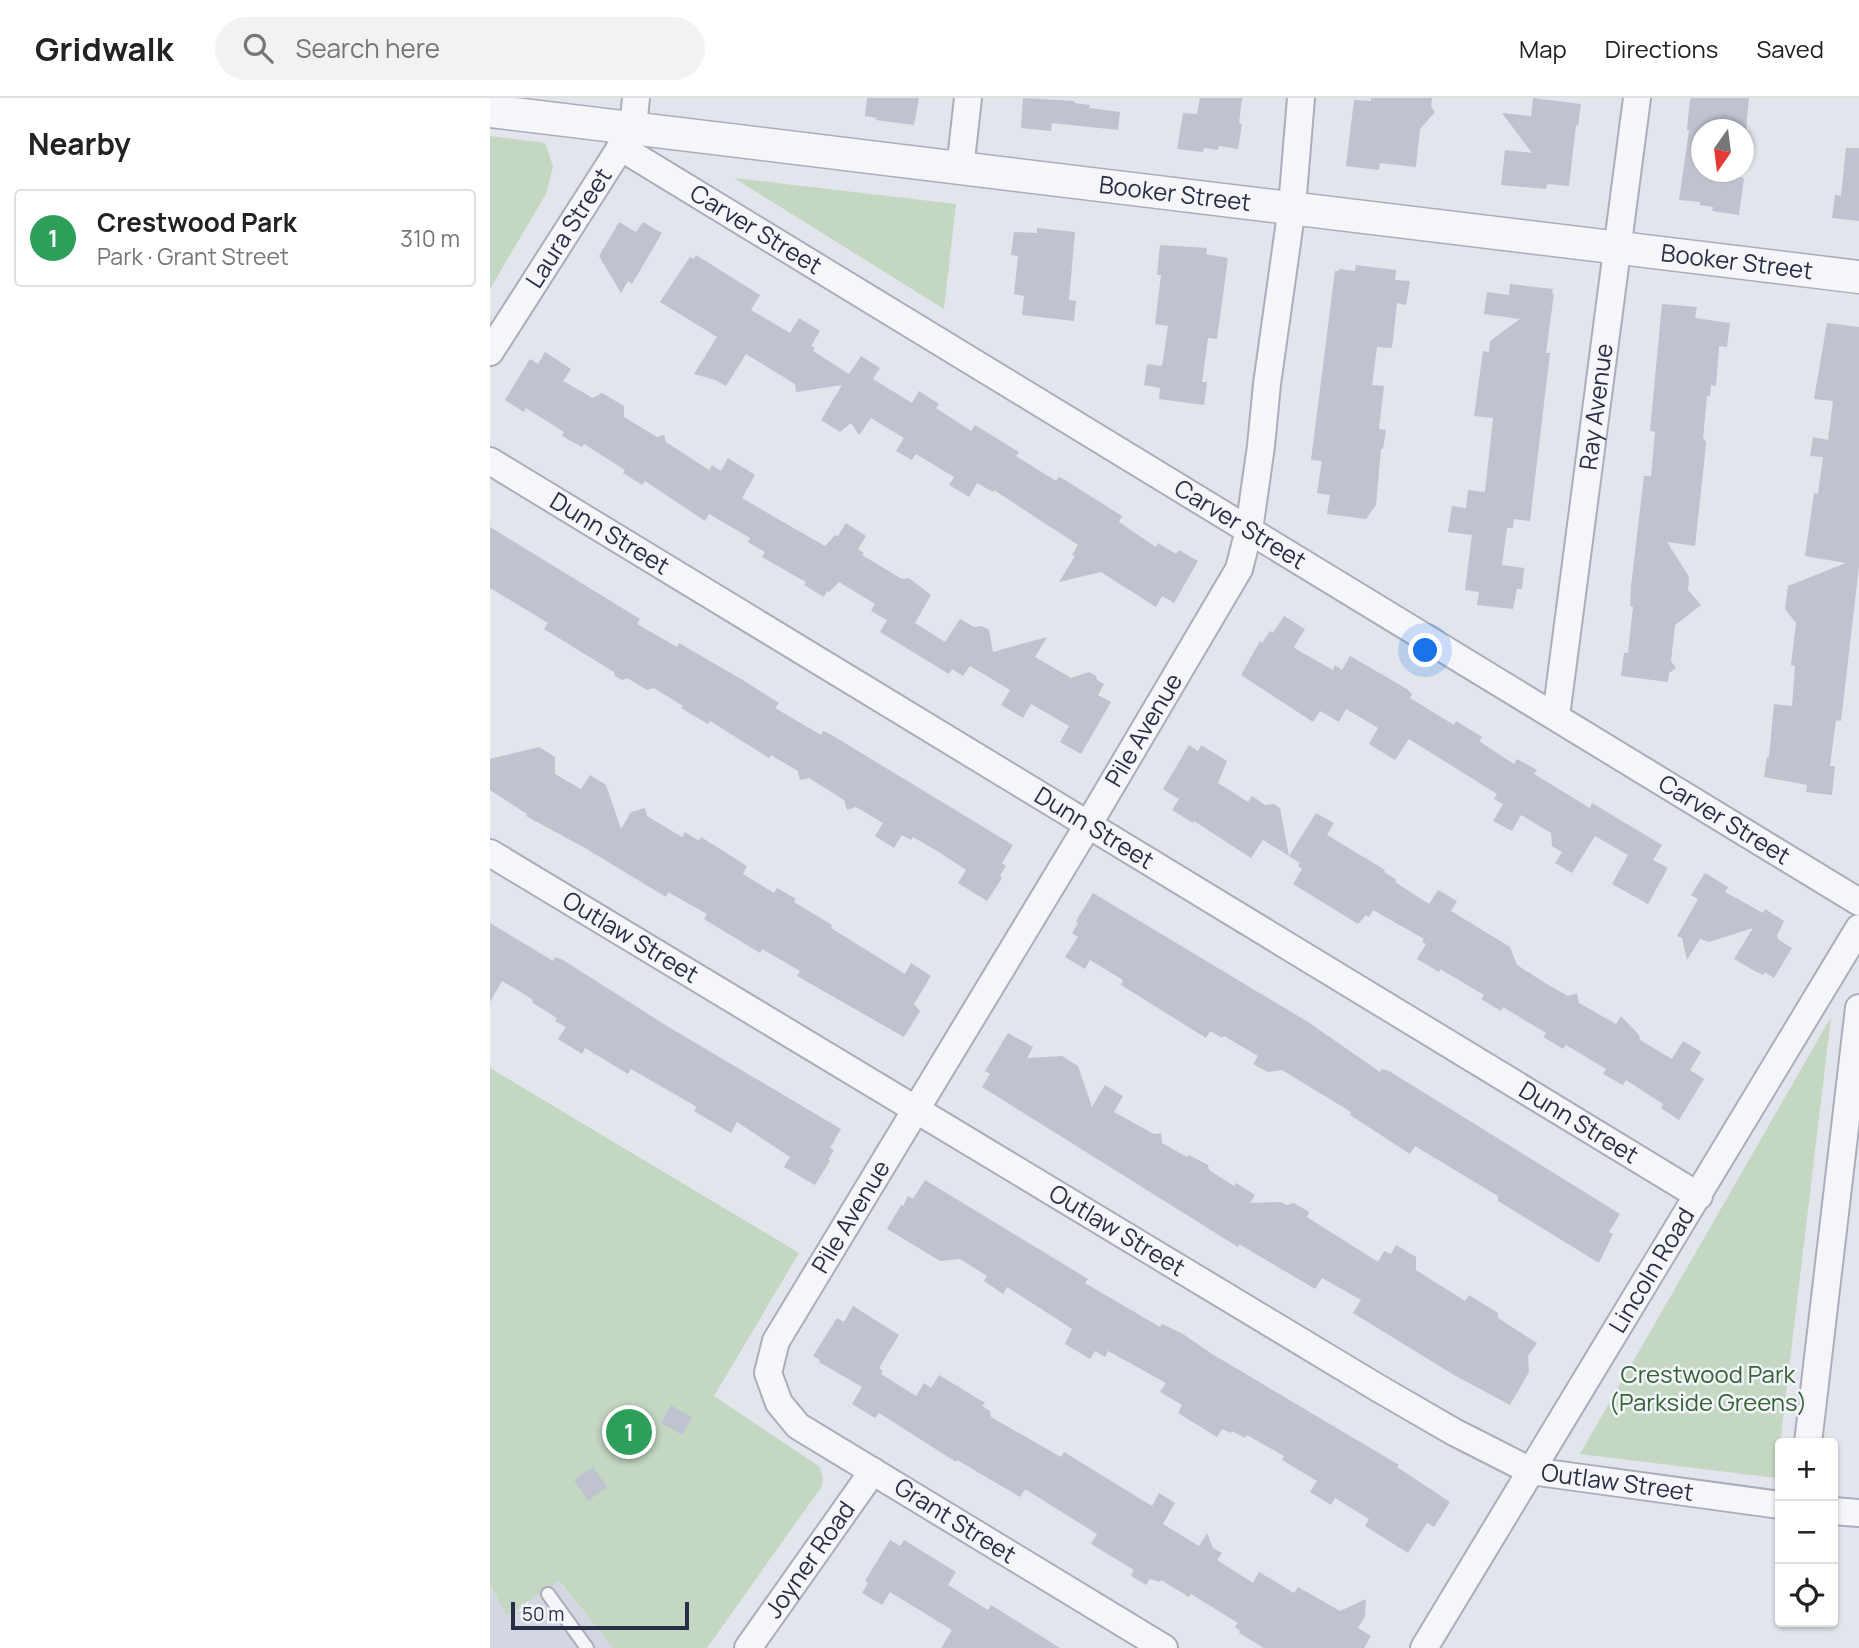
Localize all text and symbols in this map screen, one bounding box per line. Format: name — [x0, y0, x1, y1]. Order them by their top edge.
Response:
search box — [215, 17, 705, 80]
text: Gridwalk — [35, 26, 173, 71]
icon: search — [239, 29, 277, 67]
text: Search here — [295, 30, 440, 66]
text: Map — [1519, 32, 1567, 65]
text: Directions — [1605, 32, 1718, 65]
text: Saved — [1756, 32, 1824, 65]
north arrow — [1691, 119, 1754, 182]
text: Nearby — [28, 123, 131, 164]
street label: Laura Street — [517, 161, 619, 294]
street label: Booker Street — [1097, 167, 1253, 218]
street label: Carver Street — [684, 176, 829, 281]
text: Crestwood Park — [97, 204, 297, 240]
text: 1 — [48, 222, 58, 254]
text: 310 m — [400, 222, 460, 254]
street label: Booker Street — [1659, 235, 1815, 286]
text: Park · Grant Street — [97, 240, 289, 272]
street label: Ray Avenue — [1570, 341, 1620, 472]
street label: Carver Street — [1169, 471, 1313, 576]
street label: Dunn Street — [544, 483, 676, 581]
your location — [1408, 633, 1442, 667]
street label: Pile Avenue — [1096, 666, 1189, 792]
street label: Carver Street — [1653, 766, 1797, 871]
street label: Dunn Street — [1029, 778, 1161, 876]
street label: Outlaw Street — [557, 883, 706, 990]
street label: Dunn Street — [1513, 1073, 1645, 1171]
street label: Pile Avenue — [803, 1153, 897, 1279]
street label: Outlaw Street — [1044, 1176, 1192, 1283]
street label: Lincoln Road — [1600, 1201, 1701, 1339]
park label: Crestwood Park (Parkside Greens) — [1609, 1357, 1807, 1418]
pin: 1 — [606, 1406, 652, 1458]
map controls — [1775, 1438, 1838, 1627]
button: + — [1775, 1438, 1838, 1501]
street label: Outlaw Street — [1539, 1455, 1696, 1508]
street label: Grant Street — [889, 1469, 1023, 1570]
street label: Joyner Road — [756, 1494, 862, 1624]
button: − — [1775, 1501, 1838, 1564]
button: locate — [1775, 1564, 1838, 1627]
scale bar — [511, 1599, 690, 1631]
text: 50 m — [522, 1601, 564, 1627]

